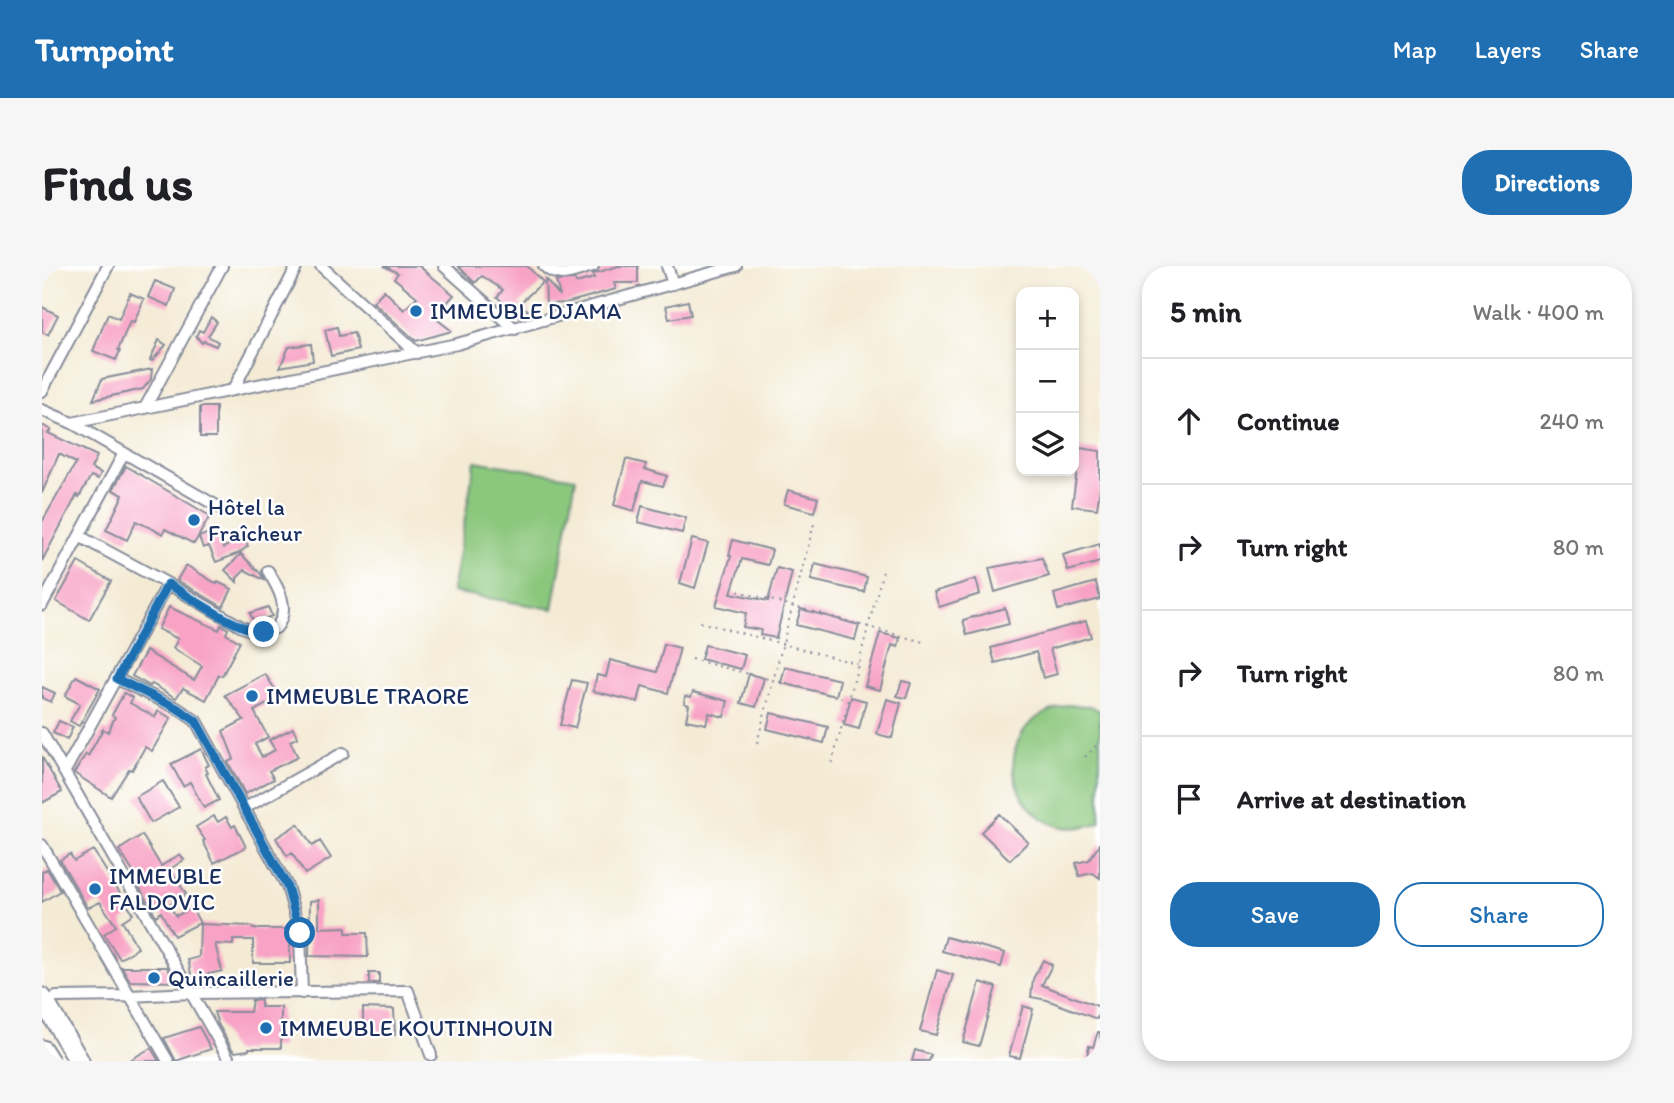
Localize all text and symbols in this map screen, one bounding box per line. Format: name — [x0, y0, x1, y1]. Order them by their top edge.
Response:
text: Turnpoint — [35, 30, 174, 69]
text: Map — [1393, 35, 1437, 64]
text: Layers — [1475, 35, 1542, 64]
text: Share — [1580, 35, 1639, 64]
button: Directions — [1462, 150, 1632, 215]
text: Find us — [42, 153, 193, 212]
map controls — [1016, 287, 1079, 476]
button: + — [1016, 287, 1079, 350]
text: 5 min — [1170, 293, 1241, 330]
place label: IMMEUBLE DJAMA — [430, 297, 622, 325]
text: Walk · 400 m — [1472, 298, 1604, 326]
marker: IMMEUBLE DJAMA — [408, 303, 424, 319]
button: − — [1016, 350, 1079, 413]
icon: ahead — [1170, 402, 1208, 440]
text: Continue — [1237, 405, 1340, 437]
text: 240 m — [1539, 407, 1604, 435]
button: layers — [1016, 413, 1079, 476]
place label: Hôtel la Fraîcheur — [208, 493, 302, 547]
marker: Hôtel la Fraîcheur — [186, 512, 202, 528]
icon: right — [1170, 528, 1208, 566]
text: Turn right — [1237, 531, 1348, 563]
text: 80 m — [1553, 533, 1604, 561]
route end — [248, 616, 279, 647]
icon: right — [1170, 654, 1208, 692]
text: Turn right — [1237, 657, 1348, 689]
text: 80 m — [1553, 659, 1604, 687]
place label: IMMEUBLE TRAORE — [266, 682, 469, 710]
marker: IMMEUBLE TRAORE — [244, 688, 260, 704]
icon: arrive — [1170, 780, 1208, 818]
text: Arrive at destination — [1237, 783, 1466, 815]
place label: IMMEUBLE FALDOVIC — [109, 862, 222, 916]
marker: IMMEUBLE FALDOVIC — [87, 881, 103, 897]
button: Save — [1170, 882, 1380, 947]
button: Share — [1394, 882, 1604, 947]
route start — [284, 917, 315, 948]
place label: Quincaillerie — [168, 964, 294, 992]
marker: Quincaillerie — [146, 970, 162, 986]
place label: IMMEUBLE KOUTINHOUIN — [280, 1014, 553, 1042]
marker: IMMEUBLE KOUTINHOUIN — [258, 1020, 274, 1036]

